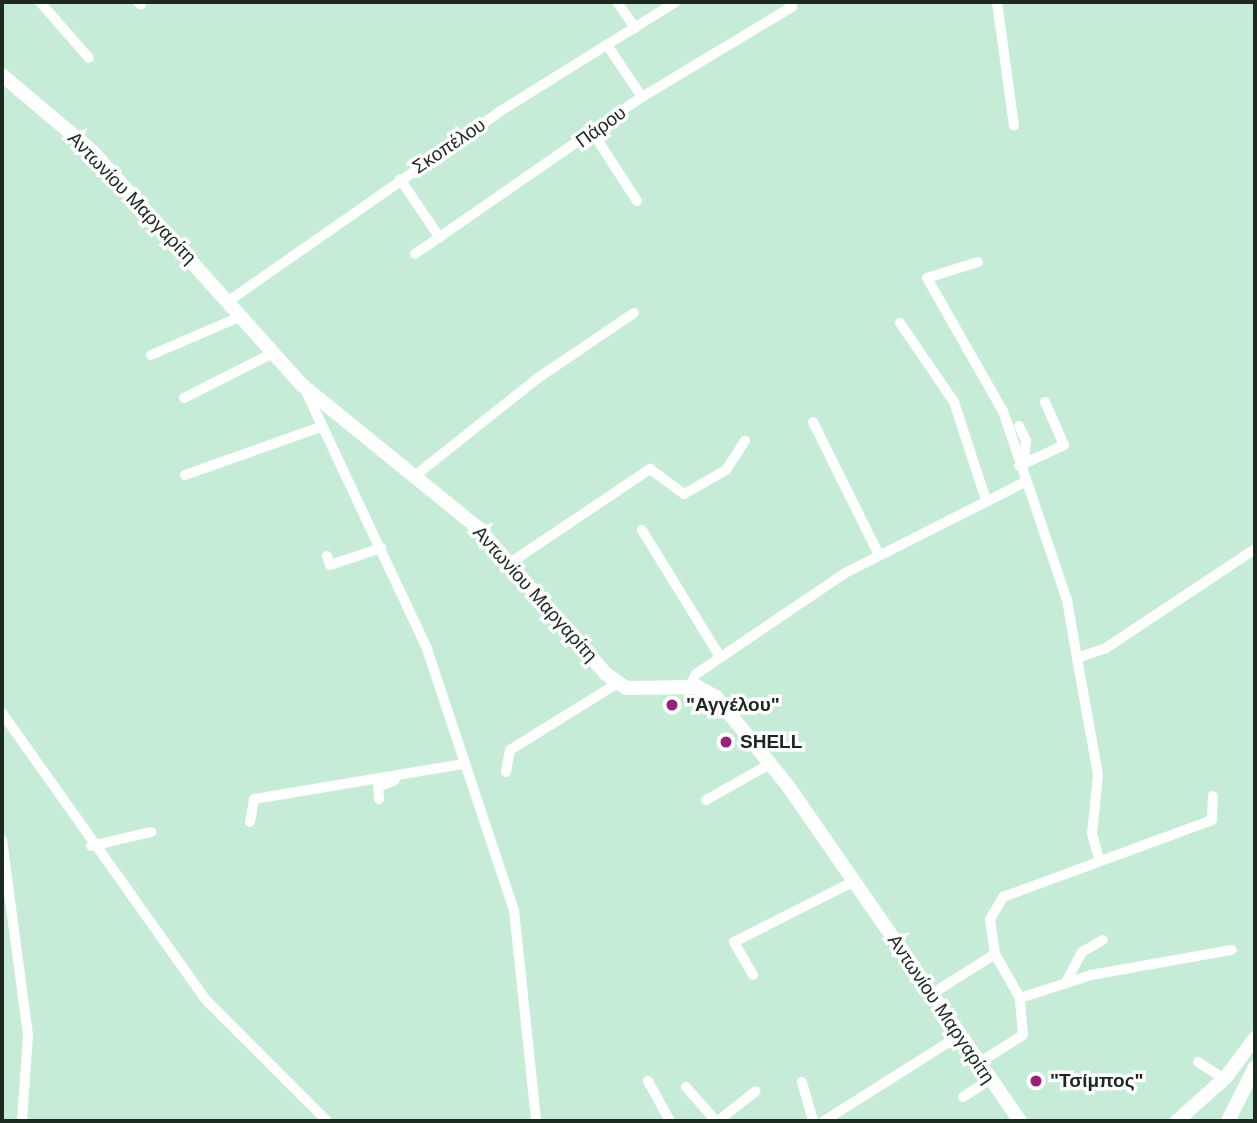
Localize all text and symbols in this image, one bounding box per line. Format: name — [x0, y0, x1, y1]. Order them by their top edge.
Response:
street label: Πάρου — [571, 101, 631, 153]
street label: Σκοπέλου — [408, 113, 490, 179]
street label: Αντωνίου Μαργαρίτη — [63, 127, 201, 269]
street label: Αντωνίου Μαργαρίτη — [468, 521, 602, 667]
place label: "Αγγέλου" — [686, 694, 780, 716]
marker: "Αγγέλου" — [664, 697, 680, 713]
place label: SHELL — [740, 731, 802, 753]
marker: SHELL — [718, 734, 734, 750]
street label: Αντωνίου Μαργαρίτη — [883, 930, 999, 1088]
place label: "Τσίμπος" — [1050, 1070, 1144, 1092]
marker: "Τσίμπος" — [1028, 1073, 1044, 1089]

